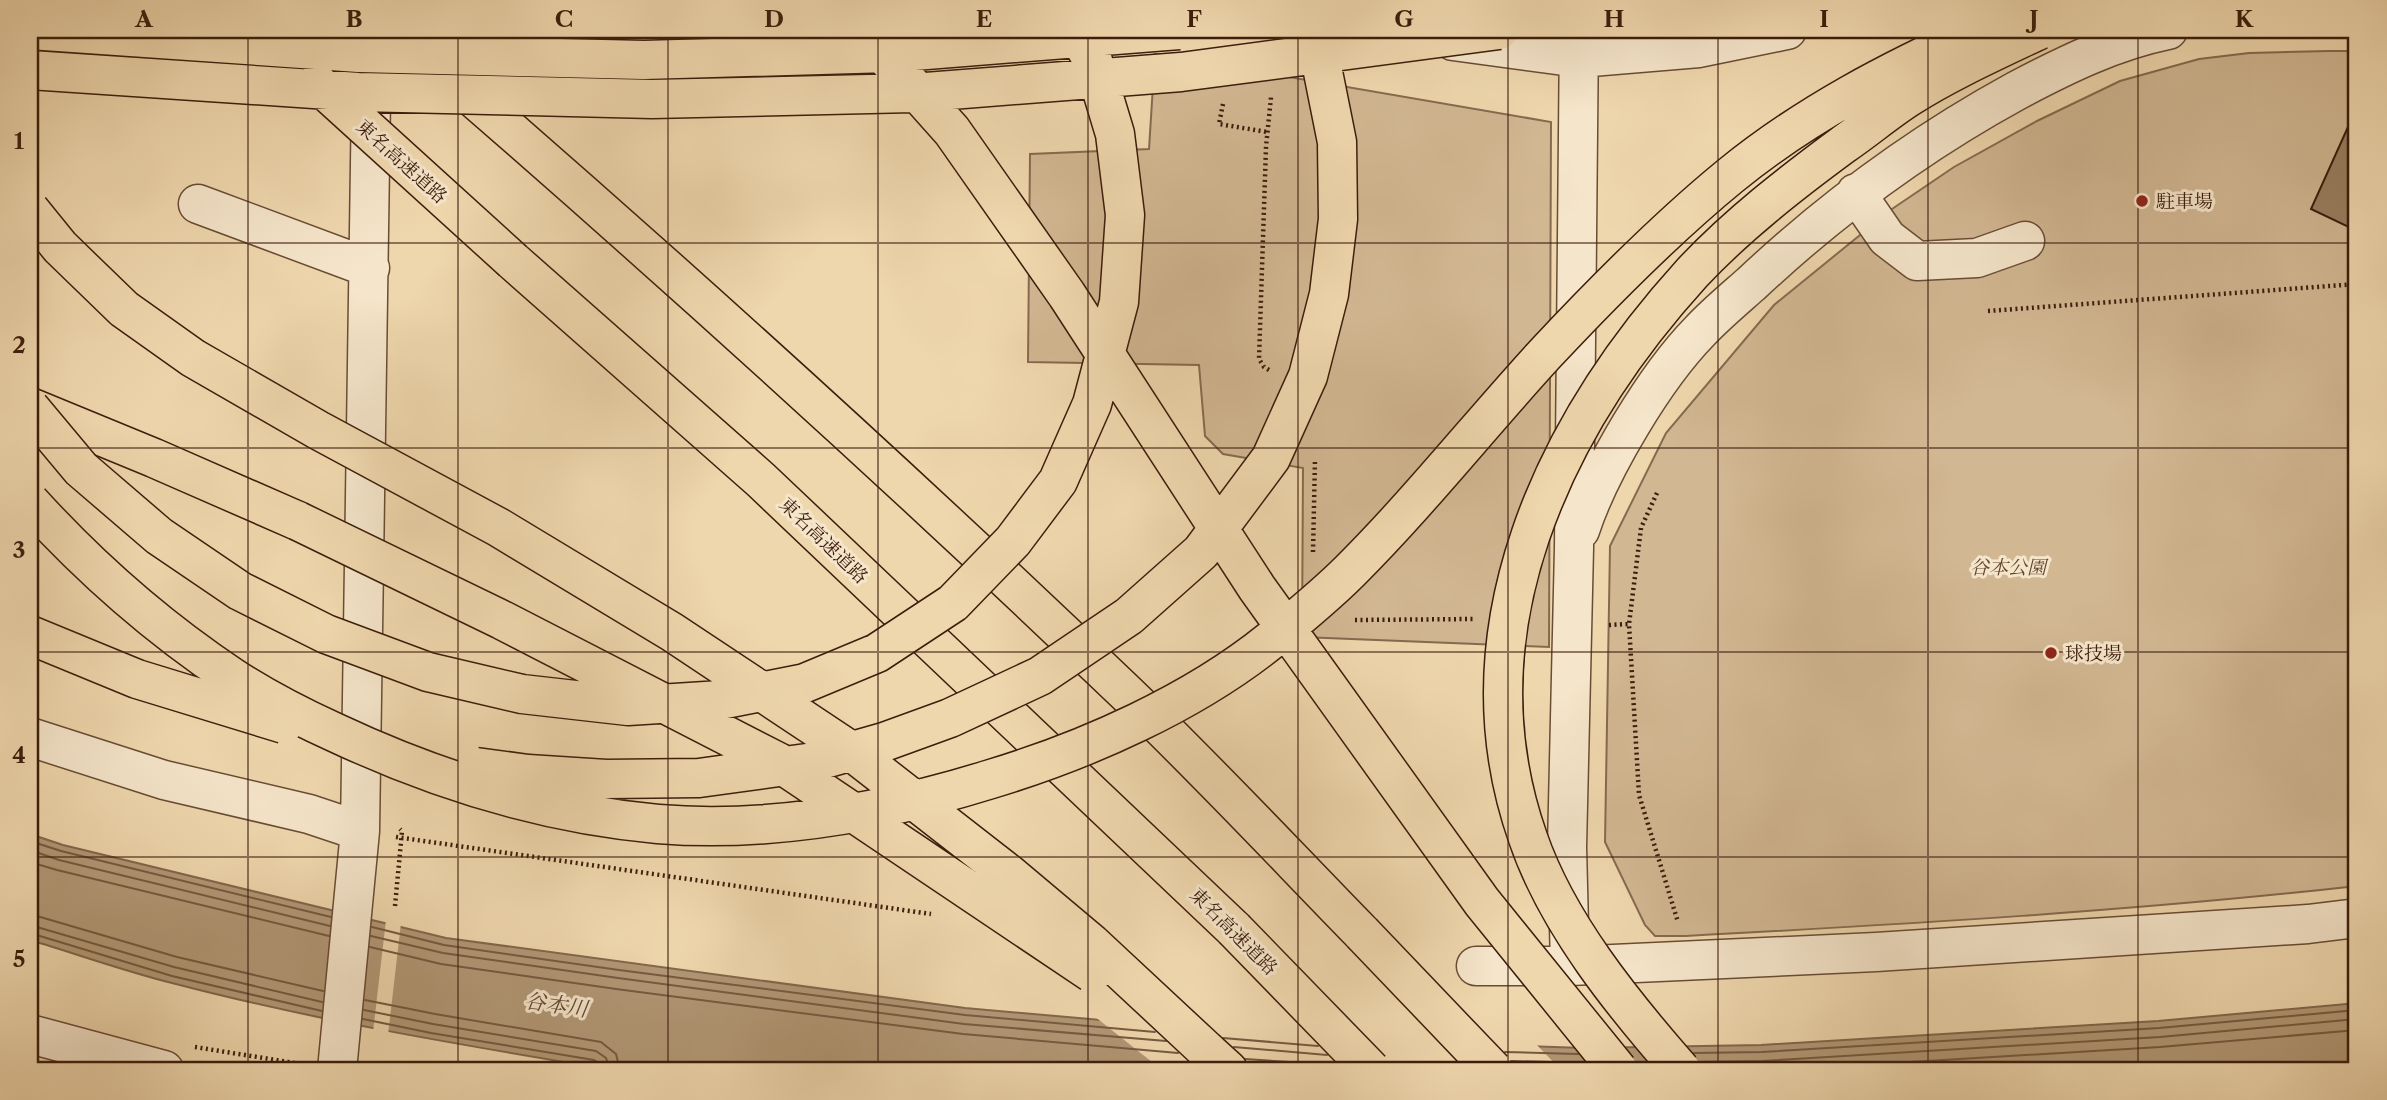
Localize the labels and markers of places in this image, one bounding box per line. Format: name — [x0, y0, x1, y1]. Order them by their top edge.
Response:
place label: 駐車場 — [2156, 190, 2213, 213]
marker: 駐車場 — [2134, 193, 2150, 209]
place label: 球技場 — [2065, 642, 2122, 665]
marker: 球技場 — [2043, 645, 2059, 661]

